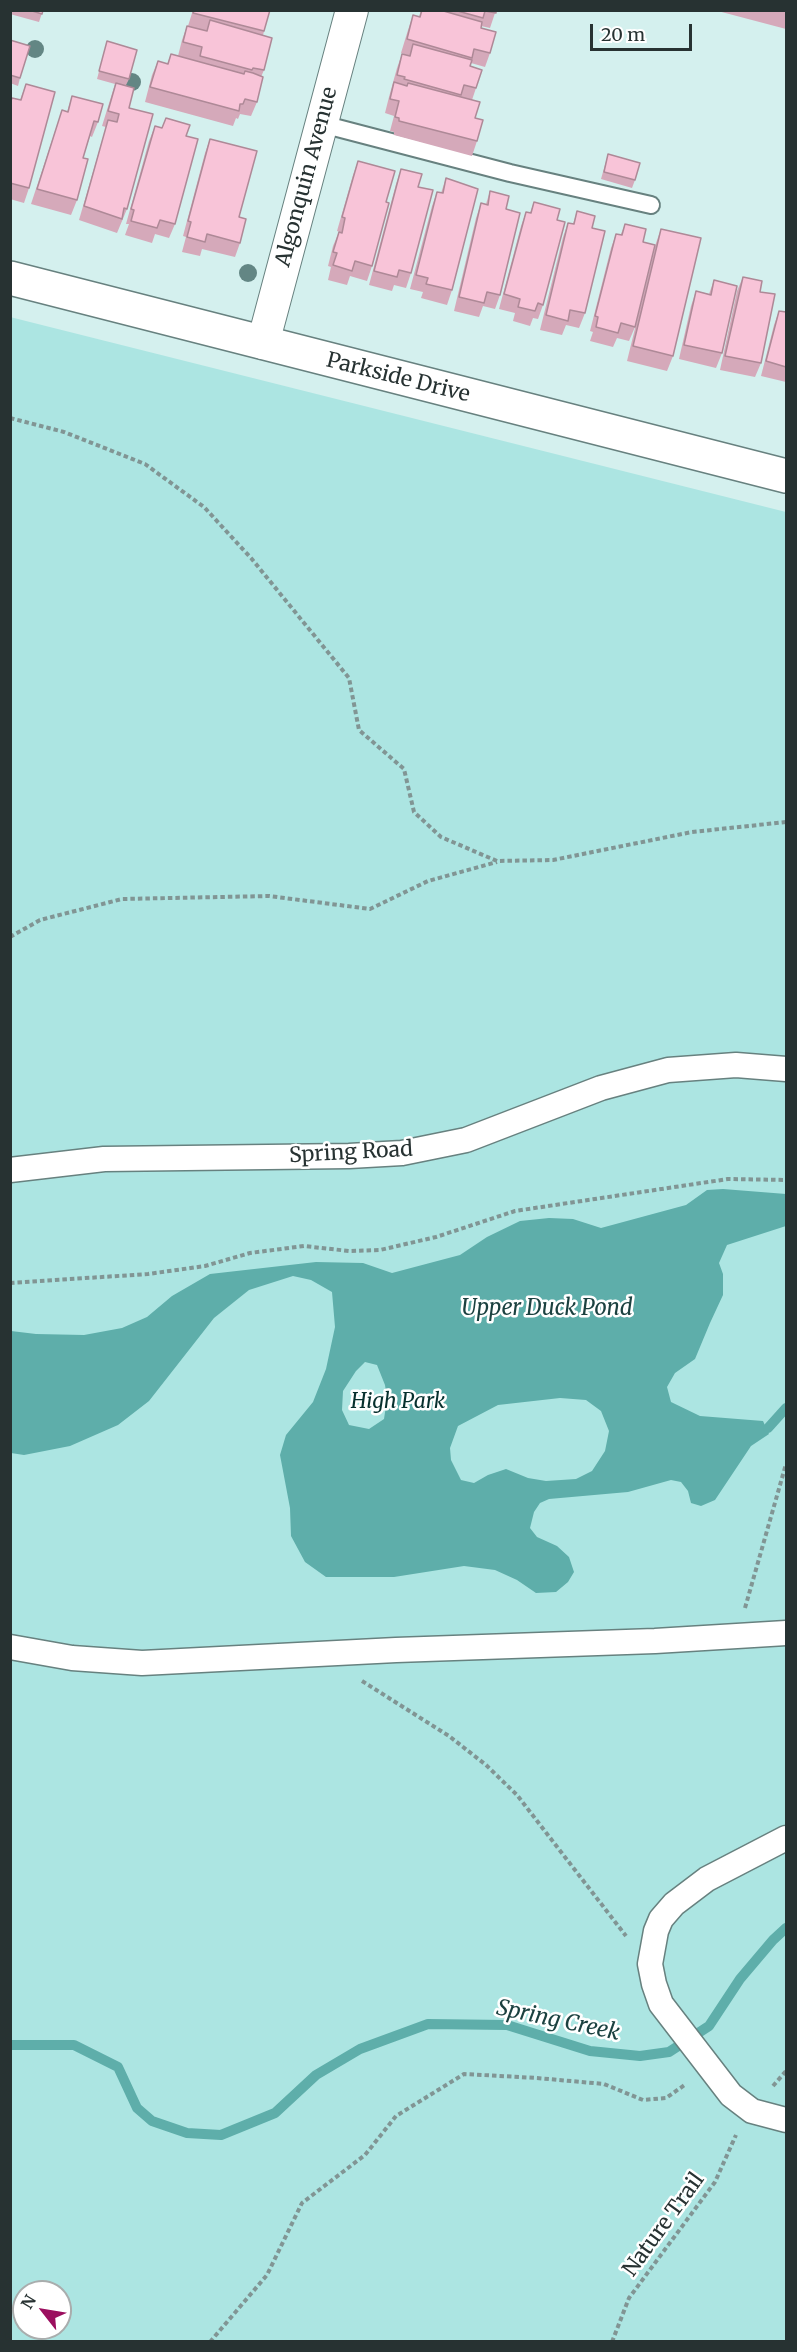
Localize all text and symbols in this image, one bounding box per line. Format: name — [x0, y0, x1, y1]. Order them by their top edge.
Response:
scale bar — [593, 12, 695, 50]
text: 20 m — [601, 23, 645, 46]
street label: Algonquin Avenue — [271, 84, 343, 270]
street label: Parkside Drive — [324, 348, 472, 408]
street label: Spring Road — [289, 1137, 413, 1169]
water label: Upper Duck Pond — [461, 1296, 633, 1322]
park label: High Park — [351, 1389, 445, 1415]
water label: Spring Creek — [494, 1995, 622, 2047]
street label: Nature Trail — [618, 2168, 710, 2282]
north arrow — [12, 2280, 72, 2340]
text: N — [16, 2291, 40, 2312]

